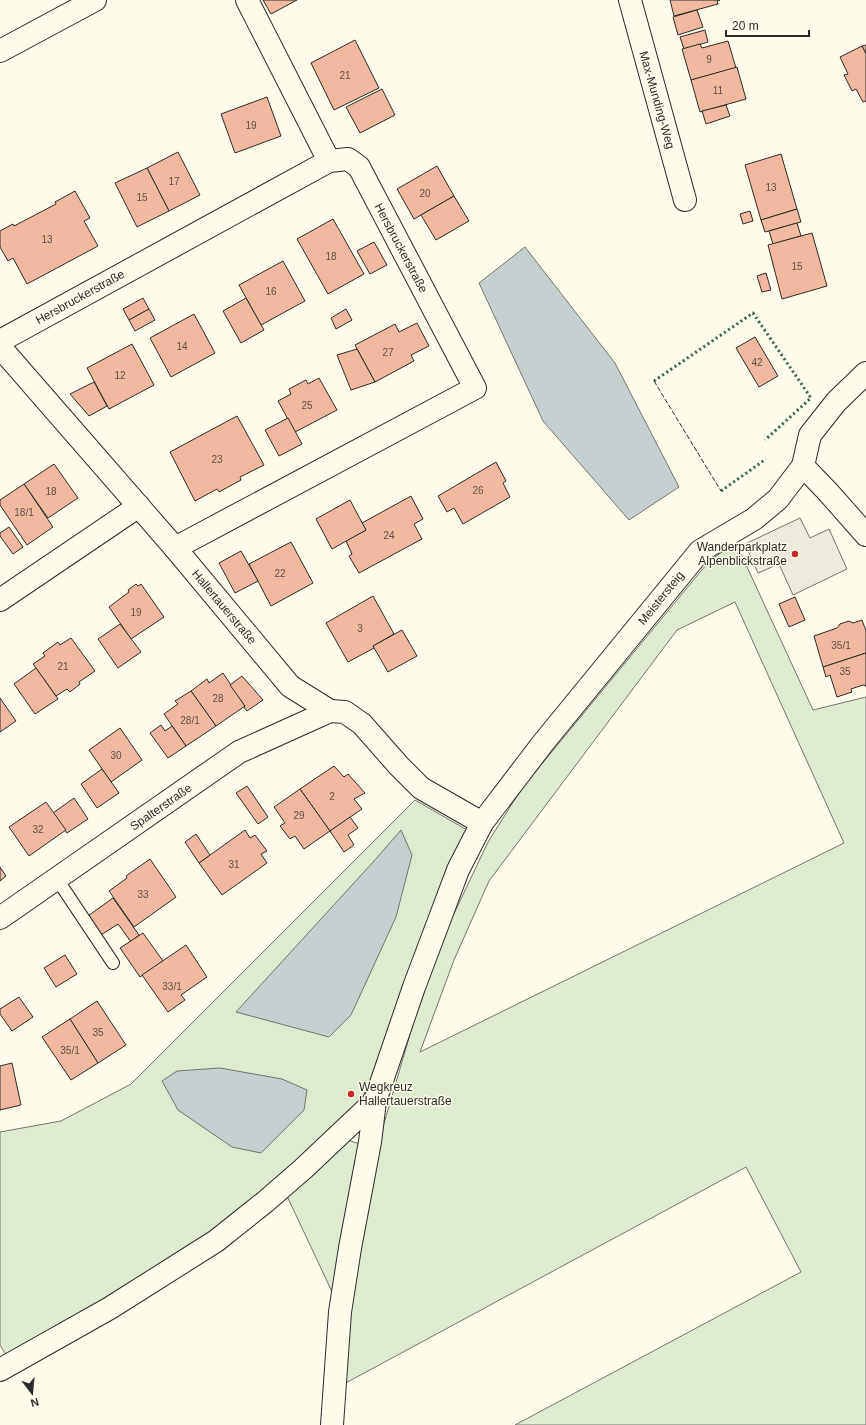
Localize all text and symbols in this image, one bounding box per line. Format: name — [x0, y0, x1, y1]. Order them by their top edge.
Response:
scale bar — [726, 12, 809, 38]
text: 20 m — [732, 19, 759, 33]
street label: Max-Munding-Weg — [636, 49, 678, 151]
house number: 9 — [706, 54, 712, 65]
house number: 21 — [339, 70, 351, 81]
house number: 11 — [713, 85, 724, 96]
house number: 19 — [245, 120, 257, 131]
house number: 17 — [168, 176, 180, 187]
house number: 13 — [765, 182, 777, 193]
house number: 20 — [419, 188, 431, 199]
house number: 15 — [136, 192, 148, 203]
street label: Hersbruckerstraße — [371, 201, 431, 295]
house number: 13 — [41, 234, 53, 245]
house number: 18 — [325, 251, 337, 262]
house number: 15 — [791, 261, 803, 272]
street label: Hersbruckerstraße — [33, 267, 127, 327]
house number: 16 — [265, 286, 277, 297]
house number: 14 — [176, 341, 188, 352]
house number: 27 — [382, 347, 394, 358]
house number: 42 — [751, 357, 763, 368]
house number: 12 — [114, 370, 126, 381]
house number: 25 — [301, 400, 313, 411]
house number: 23 — [211, 454, 223, 465]
house number: 26 — [472, 485, 484, 496]
house number: 18 — [45, 486, 57, 497]
house number: 18/1 — [14, 507, 34, 518]
house number: 24 — [383, 530, 395, 541]
place label: Wanderparkplatz Alpenblickstraße — [697, 540, 787, 568]
marker: Wanderparkplatz Alpenblickstraße — [790, 549, 800, 559]
street label: Hallertauerstraße — [189, 567, 259, 647]
house number: 22 — [274, 568, 286, 579]
street label: Meistersteig — [635, 568, 687, 628]
house number: 19 — [130, 607, 142, 618]
house number: 3 — [357, 623, 363, 634]
house number: 35/1 — [831, 640, 851, 651]
house number: 21 — [57, 661, 69, 672]
house number: 35 — [839, 666, 851, 677]
house number: 28 — [212, 693, 224, 704]
house number: 28/1 — [180, 715, 200, 726]
house number: 30 — [110, 750, 122, 761]
street label: Spalterstraße — [127, 780, 195, 833]
house number: 2 — [329, 791, 335, 802]
house number: 29 — [293, 810, 305, 821]
house number: 32 — [32, 824, 44, 835]
house number: 31 — [228, 859, 240, 870]
house number: 33 — [137, 889, 149, 900]
house number: 33/1 — [162, 981, 182, 992]
house number: 35 — [92, 1027, 104, 1038]
house number: 35/1 — [60, 1045, 80, 1056]
place label: Wegkreuz Hallertauerstraße — [359, 1080, 452, 1108]
marker: Wegkreuz Hallertauerstraße — [346, 1089, 356, 1099]
north arrow — [12, 1373, 52, 1413]
text: N — [29, 1396, 40, 1409]

